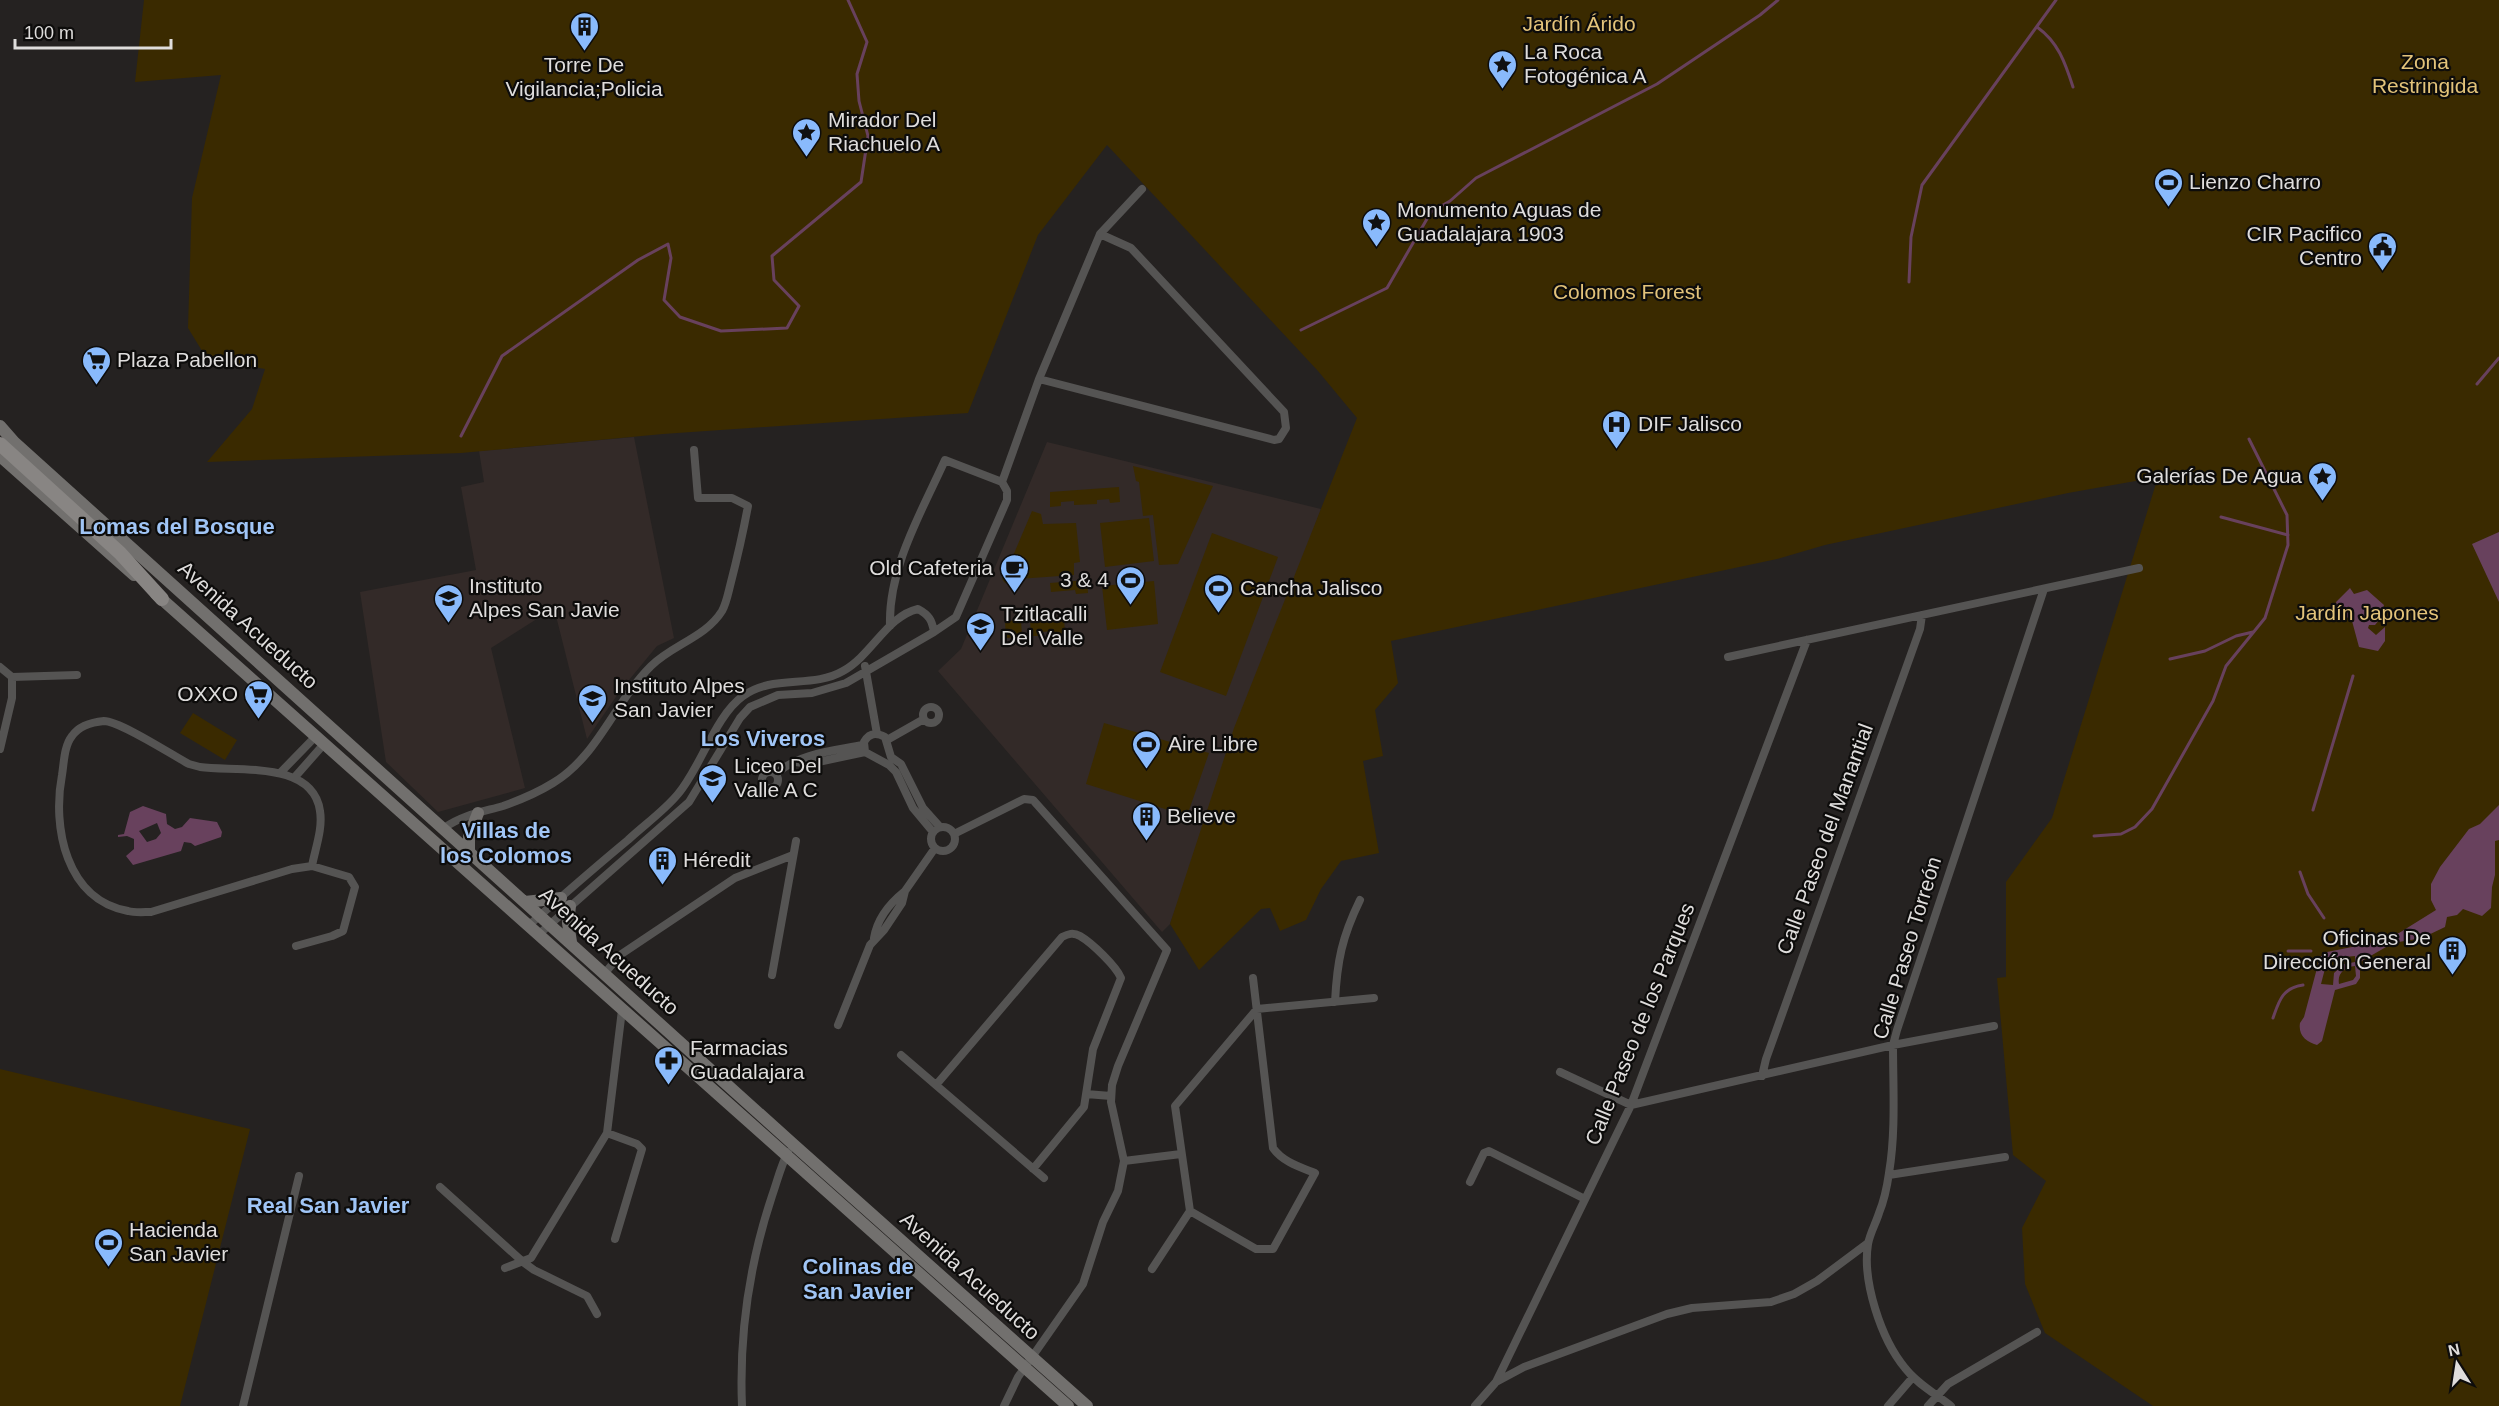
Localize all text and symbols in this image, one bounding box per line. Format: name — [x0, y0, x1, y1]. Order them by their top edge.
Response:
building icon: Torre De Vigilancia;Policia — [568, 10, 600, 52]
scale bar — [15, 12, 171, 50]
park label: Jardín Árido — [1522, 12, 1636, 35]
text: 100 m — [24, 23, 74, 43]
place label: La Roca Fotogénica A — [1524, 40, 1647, 87]
place icon: La Roca Fotogénica A — [1487, 48, 1519, 90]
park label: Zona Restringida — [2372, 50, 2478, 97]
place label: Torre De Vigilancia;Policia — [505, 53, 663, 100]
place label: Mirador Del Riachuelo A — [828, 108, 940, 155]
place icon: Mirador Del Riachuelo A — [791, 116, 823, 158]
sports icon: Lienzo Charro — [2152, 166, 2184, 208]
place label: Lienzo Charro — [2189, 170, 2321, 193]
place label: Monumento Aguas de Guadalajara 1903 — [1397, 198, 1601, 245]
place icon: Monumento Aguas de Guadalajara 1903 — [1360, 206, 1392, 248]
place label: CIR Pacifico Centro — [2246, 222, 2362, 269]
public building icon: CIR Pacifico Centro — [2367, 230, 2399, 272]
park label: Colomos Forest — [1553, 280, 1701, 303]
supermarket icon: Plaza Pabellon — [80, 344, 112, 386]
place label: Plaza Pabellon — [117, 348, 257, 371]
hospital icon: DIF Jalisco — [1601, 408, 1633, 450]
place label: DIF Jalisco — [1638, 412, 1742, 435]
place icon: Galerías De Agua — [2307, 460, 2339, 502]
place label: Galerías De Agua — [2136, 464, 2302, 487]
district label: Lomas del Bosque — [79, 514, 275, 539]
cafe icon: Old Cafeteria — [998, 552, 1030, 594]
street label: Avenida Acueducto — [174, 556, 323, 693]
place label: Old Cafeteria — [869, 556, 993, 579]
sports icon: 3 & 4 — [1114, 564, 1146, 606]
place label: 3 & 4 — [1060, 568, 1109, 591]
sports icon: Cancha Jalisco — [1203, 572, 1235, 614]
place label: Instituto Alpes San Javie — [469, 574, 620, 621]
place label: Cancha Jalisco — [1240, 576, 1382, 599]
school or university icon: Instituto Alpes San Javie — [432, 582, 464, 624]
park label: Jardín Japones — [2295, 601, 2439, 624]
place label: Tzitlacalli Del Valle — [1001, 602, 1087, 649]
school or university icon: Tzitlacalli Del Valle — [964, 610, 996, 652]
place label: Instituto Alpes San Javier — [614, 674, 745, 721]
supermarket icon: OXXO — [243, 678, 275, 720]
place label: OXXO — [177, 682, 238, 705]
school or university icon: Instituto Alpes San Javier — [577, 682, 609, 724]
street label: Calle Paseo del Manantial — [1772, 720, 1877, 957]
district label: Los Viveros — [701, 726, 825, 751]
sports icon: Aire Libre — [1131, 728, 1163, 770]
place label: Aire Libre — [1168, 732, 1258, 755]
place label: Liceo Del Valle A C — [734, 754, 822, 801]
school or university icon: Liceo Del Valle A C — [697, 762, 729, 804]
building icon: Believe — [1130, 800, 1162, 842]
place label: Believe — [1167, 804, 1236, 827]
district label: Villas de los Colomos — [440, 818, 572, 868]
building icon: Héredit — [646, 844, 678, 886]
place label: Héredit — [683, 848, 751, 871]
street label: Calle Paseo Torreón — [1868, 854, 1945, 1042]
street label: Avenida Acueducto — [535, 882, 684, 1019]
street label: Calle Paseo de los Parques — [1580, 899, 1699, 1148]
place label: Oficinas De Dirección General — [2263, 926, 2431, 973]
building icon: Oficinas De Dirección General — [2436, 934, 2468, 976]
place label: Farmacias Guadalajara — [690, 1036, 805, 1083]
pharmacy icon: Farmacias Guadalajara — [653, 1044, 685, 1086]
district label: Real San Javier — [247, 1193, 410, 1218]
street label: Avenida Acueducto — [896, 1207, 1045, 1344]
place label: Hacienda San Javier — [129, 1218, 228, 1265]
sports icon: Hacienda San Javier — [92, 1226, 124, 1268]
district label: Colinas de San Javier — [802, 1254, 914, 1304]
north arrow — [2427, 1334, 2487, 1394]
text: N — [2447, 1340, 2461, 1359]

